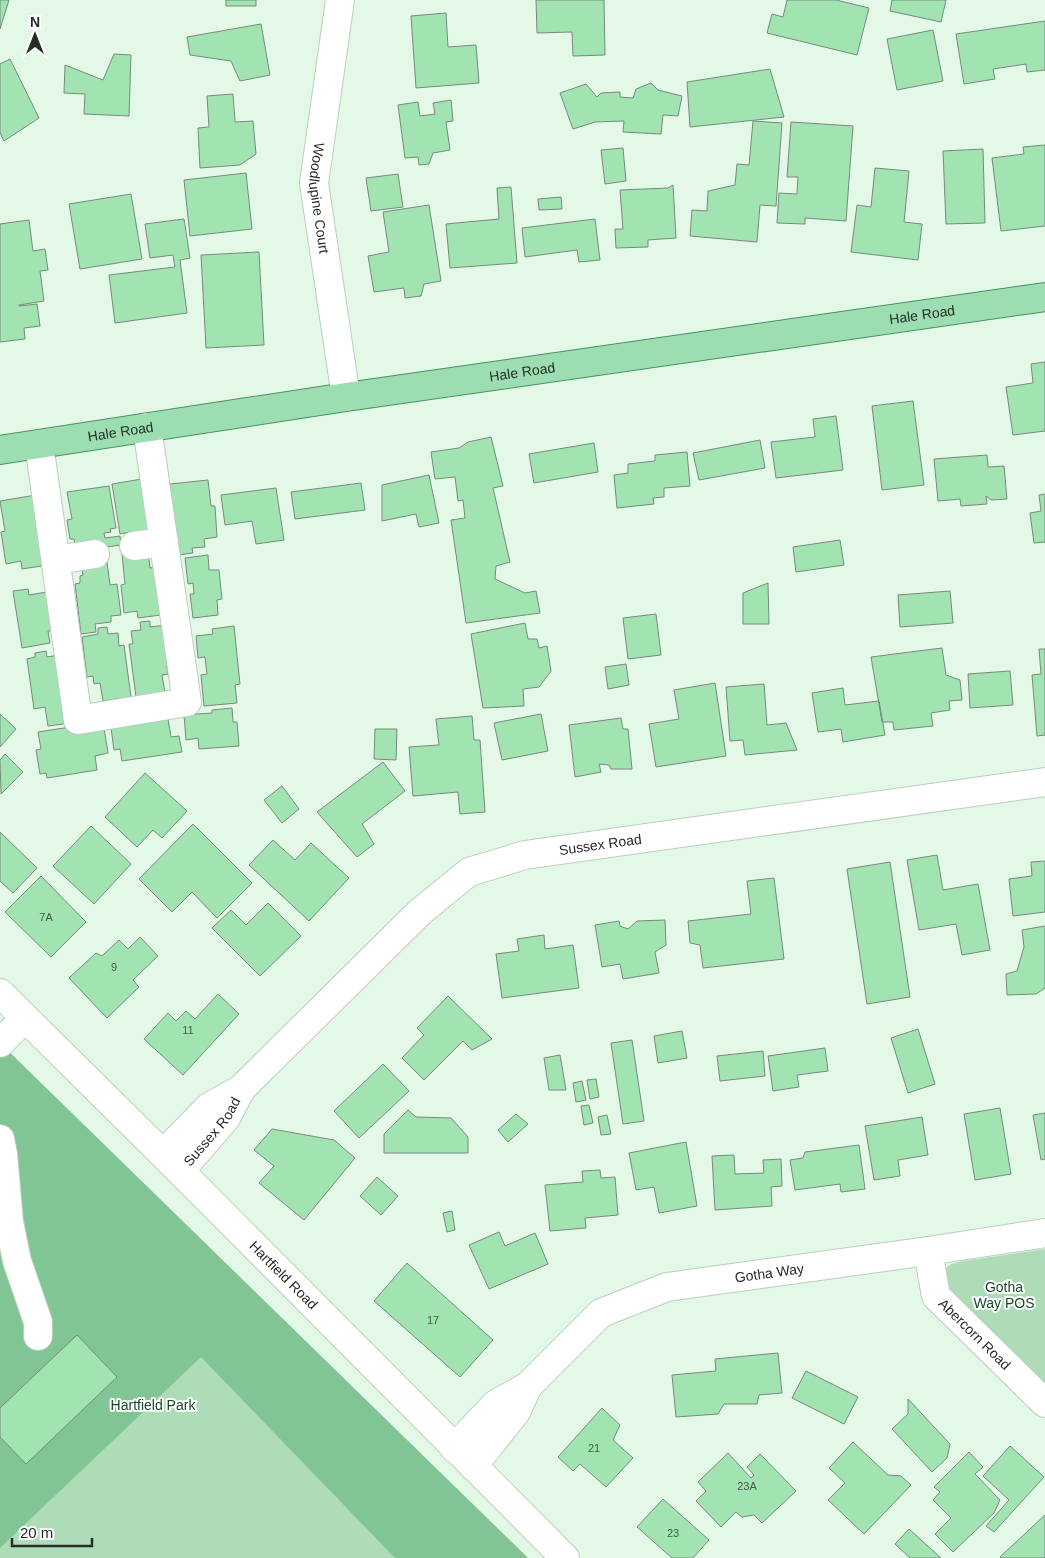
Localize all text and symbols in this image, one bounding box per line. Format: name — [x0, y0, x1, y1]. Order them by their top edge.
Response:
north arrow — [10, 10, 60, 60]
text: N — [30, 14, 40, 30]
street label: Woodlupine Court — [306, 141, 332, 255]
street label: Hale Road — [888, 302, 956, 327]
street label: Hale Road — [488, 359, 556, 384]
street label: Hale Road — [87, 419, 155, 444]
street label: Sussex Road — [558, 831, 643, 858]
house number: 7A — [39, 911, 53, 923]
house number: 9 — [111, 961, 117, 973]
house number: 11 — [182, 1024, 194, 1036]
street label: Sussex Road — [180, 1094, 243, 1169]
street label: Hartfield Road — [246, 1238, 321, 1313]
street label: Gotha Way — [734, 1260, 805, 1286]
park label: Gotha Way POS — [974, 1279, 1034, 1311]
street label: Abercorn Road — [936, 1295, 1014, 1373]
house number: 17 — [427, 1314, 439, 1326]
park label: Hartfield Park — [111, 1397, 196, 1413]
house number: 21 — [588, 1442, 600, 1454]
house number: 23A — [737, 1480, 757, 1492]
scale bar — [12, 1516, 92, 1548]
text: 20 m — [20, 1524, 53, 1541]
house number: 23 — [667, 1527, 679, 1539]

